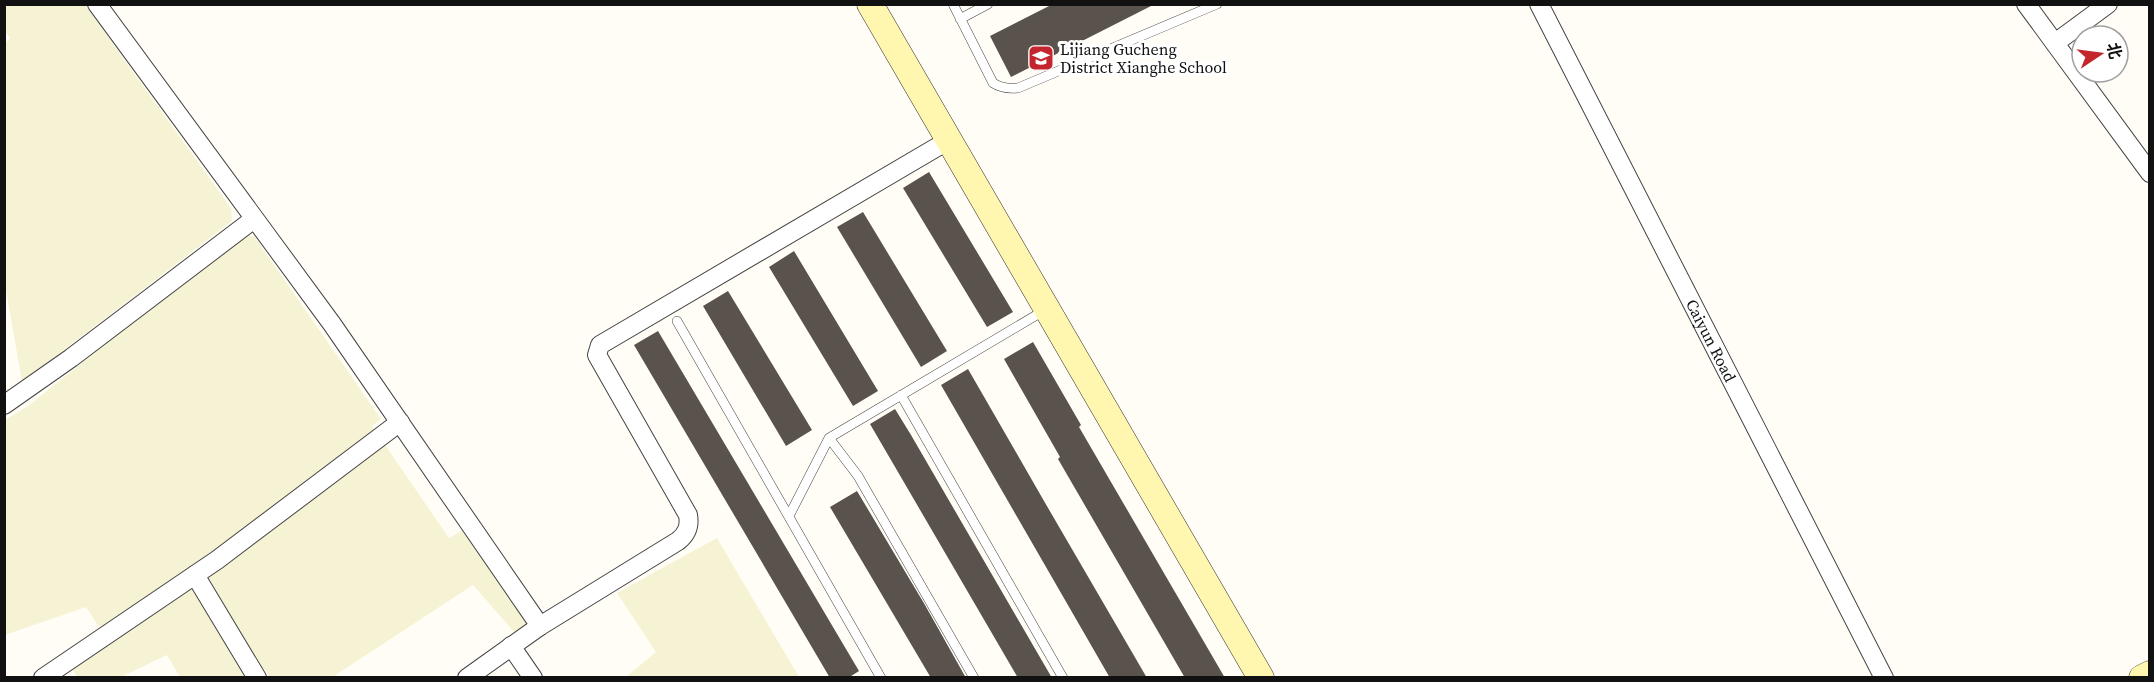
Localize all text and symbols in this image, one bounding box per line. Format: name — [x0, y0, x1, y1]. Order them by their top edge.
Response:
north arrow — [2070, 24, 2130, 84]
place label: Lijiang Gucheng District Xianghe School — [1060, 38, 1227, 78]
text: 北 — [2102, 40, 2127, 61]
school or university icon: Lijiang Gucheng District Xianghe School — [1026, 43, 1056, 73]
street label: Caiyun Road — [1681, 295, 1742, 386]

